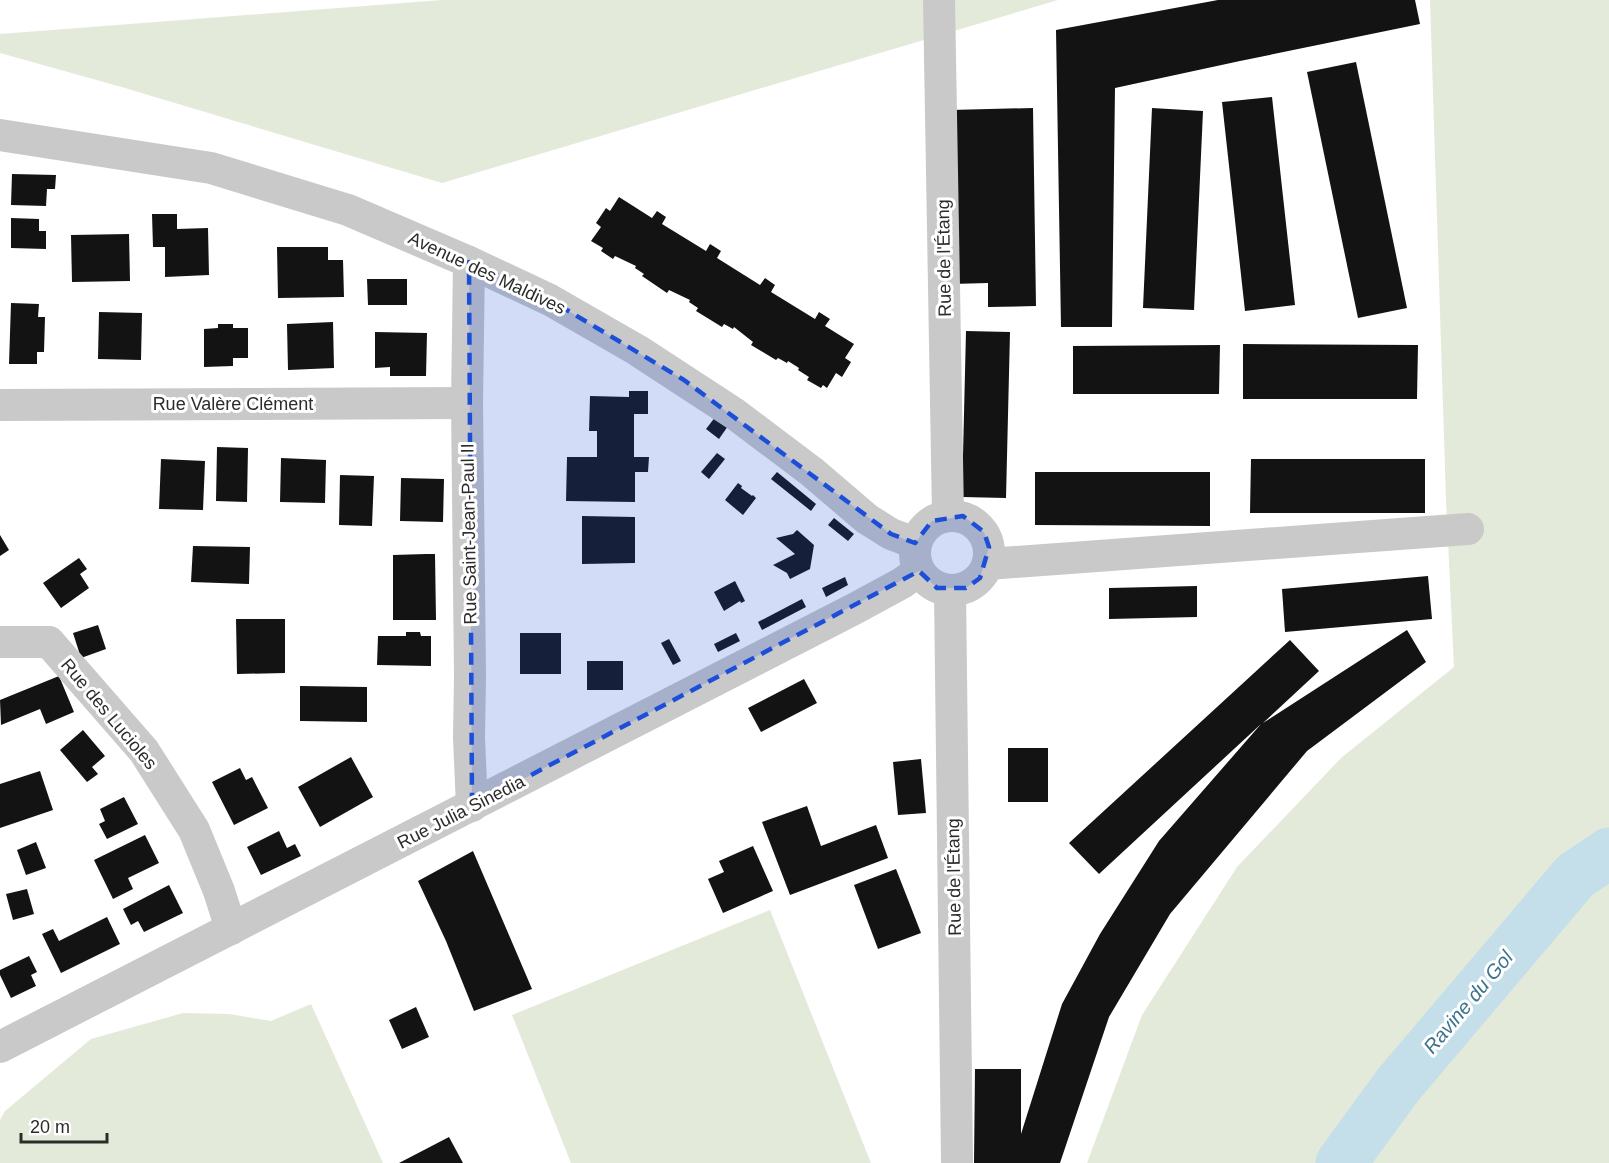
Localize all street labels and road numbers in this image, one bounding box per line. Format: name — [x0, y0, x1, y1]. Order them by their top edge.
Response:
street label: Rue de l'Étang — [933, 199, 955, 317]
street label: Avenue des Maldives — [405, 228, 569, 318]
street label: Rue Valère Clément — [153, 394, 313, 414]
street label: Rue Saint-Jean-Paul II — [457, 443, 481, 625]
street label: Rue des Lucioles — [57, 655, 161, 773]
street label: Rue Julia Sinedia — [394, 771, 529, 853]
street label: Rue de l'Étang — [943, 818, 965, 936]

